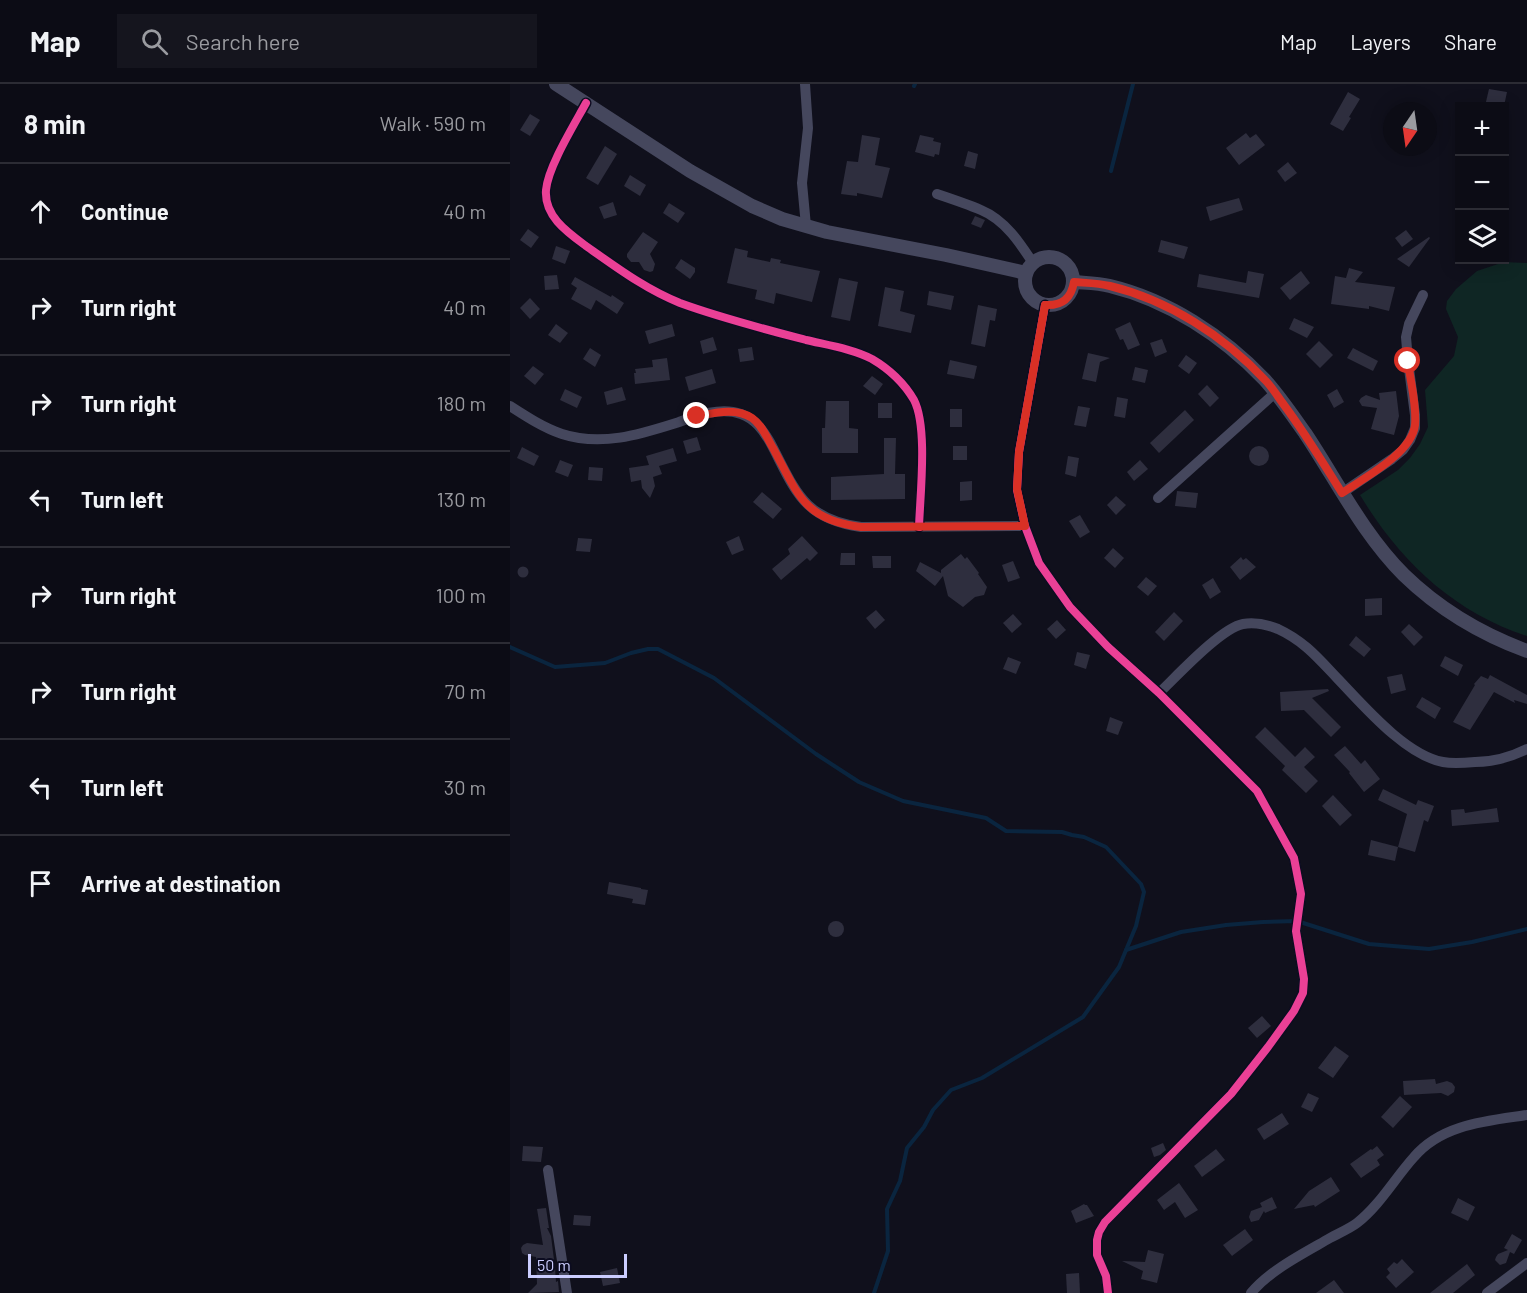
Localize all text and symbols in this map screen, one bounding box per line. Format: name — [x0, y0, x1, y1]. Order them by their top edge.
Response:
search box — [117, 14, 537, 68]
text: Map — [30, 24, 81, 58]
icon: search — [138, 25, 171, 58]
text: Search here — [186, 28, 300, 54]
text: Map — [1280, 29, 1317, 54]
text: Layers — [1350, 29, 1411, 54]
text: Share — [1444, 29, 1497, 54]
north arrow — [1383, 102, 1437, 156]
map controls — [1455, 102, 1509, 264]
button: + — [1455, 102, 1509, 156]
text: 8 min — [24, 108, 86, 139]
text: Walk · 590 m — [380, 111, 486, 135]
button: − — [1455, 156, 1509, 210]
icon: ahead — [24, 195, 57, 228]
text: Continue — [81, 198, 169, 224]
text: 40 m — [443, 199, 486, 223]
button: layers — [1455, 210, 1509, 264]
icon: right — [24, 291, 57, 324]
text: Turn right — [81, 294, 176, 320]
text: 40 m — [443, 295, 486, 319]
route start — [1394, 347, 1420, 373]
icon: right — [24, 387, 57, 420]
text: Turn right — [81, 390, 176, 416]
text: 180 m — [437, 391, 486, 415]
route end — [683, 402, 709, 428]
icon: left — [24, 483, 57, 516]
text: Turn left — [81, 486, 164, 512]
text: 130 m — [437, 487, 486, 511]
icon: right — [24, 579, 57, 612]
text: Turn right — [81, 582, 176, 608]
text: 100 m — [436, 583, 486, 607]
icon: right — [24, 675, 57, 708]
text: Turn right — [81, 678, 176, 704]
text: 70 m — [445, 679, 486, 703]
icon: left — [24, 771, 57, 804]
text: Turn left — [81, 774, 164, 800]
text: 30 m — [444, 775, 486, 799]
icon: arrive — [24, 867, 57, 900]
text: Arrive at destination — [81, 870, 280, 896]
scale bar — [528, 1251, 627, 1278]
text: 50 m — [537, 1255, 571, 1274]

